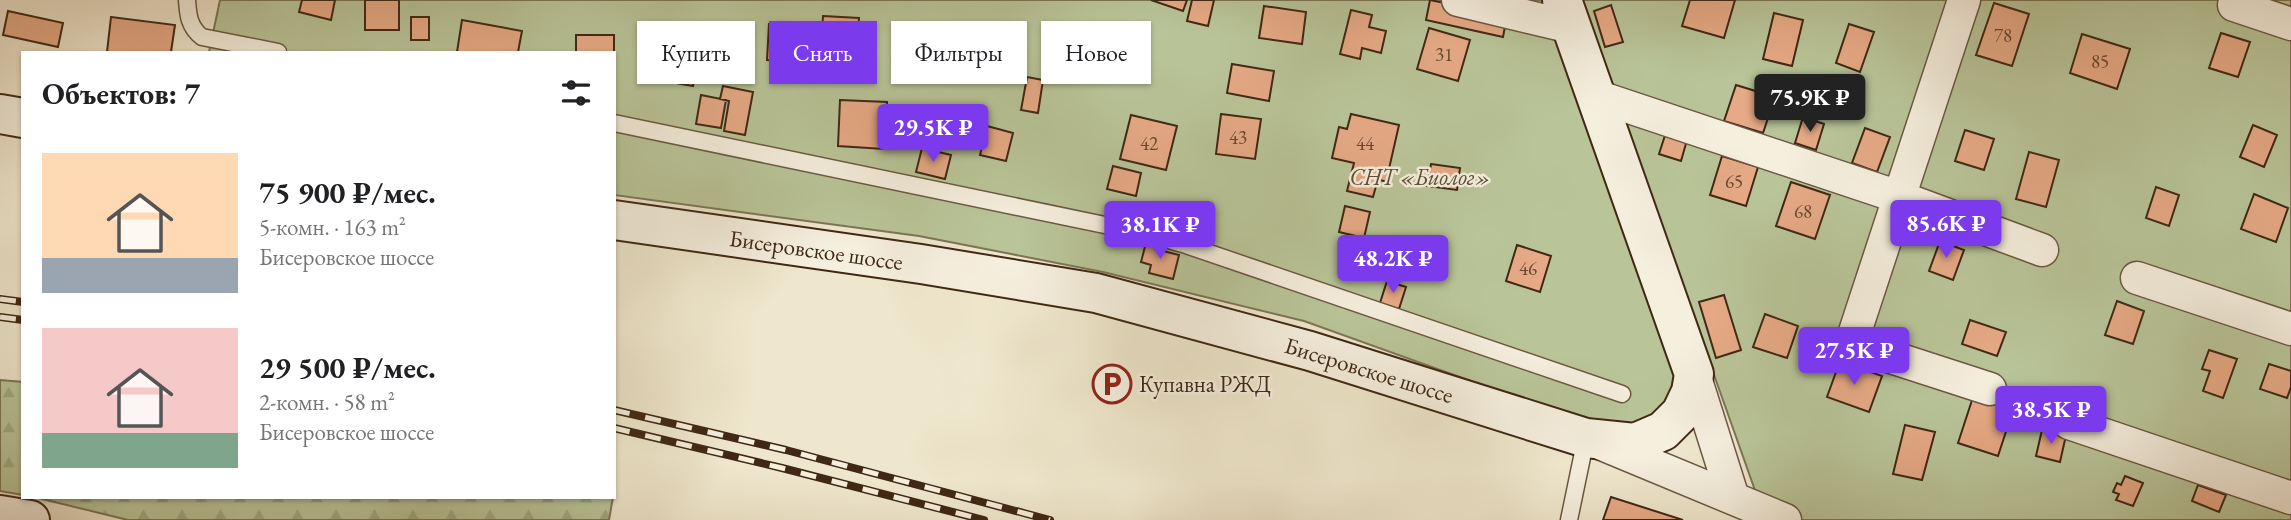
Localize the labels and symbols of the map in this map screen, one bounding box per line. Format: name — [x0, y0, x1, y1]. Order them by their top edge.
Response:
house number: 78 — [1994, 23, 2012, 48]
house number: 31 — [1435, 42, 1453, 67]
house number: 85 — [2091, 49, 2109, 74]
pin: 75.9K ₽ — [1745, 74, 1875, 134]
pin: 29.5K ₽ — [868, 104, 998, 164]
house number: 43 — [1229, 125, 1247, 150]
house number: 42 — [1140, 131, 1158, 156]
house number: 44 — [1356, 131, 1375, 156]
park label: СНТ «Биолог» — [1350, 162, 1491, 192]
house number: 65 — [1725, 169, 1743, 194]
house number: 68 — [1794, 199, 1812, 224]
pin: 85.6K ₽ — [1881, 201, 2011, 260]
pin: 38.1K ₽ — [1095, 202, 1225, 261]
street label: Бисеровское шоссе — [727, 223, 905, 277]
pin: 48.2K ₽ — [1328, 236, 1458, 295]
house number: 46 — [1519, 256, 1537, 281]
pin: 27.5K ₽ — [1789, 328, 1919, 387]
street label: Бисеровское шоссе — [1281, 330, 1457, 410]
parking icon: Купавна РЖД — [1091, 363, 1133, 405]
place label: Купавна РЖД — [1139, 369, 1271, 399]
pin: 38.5K ₽ — [1986, 386, 2116, 446]

